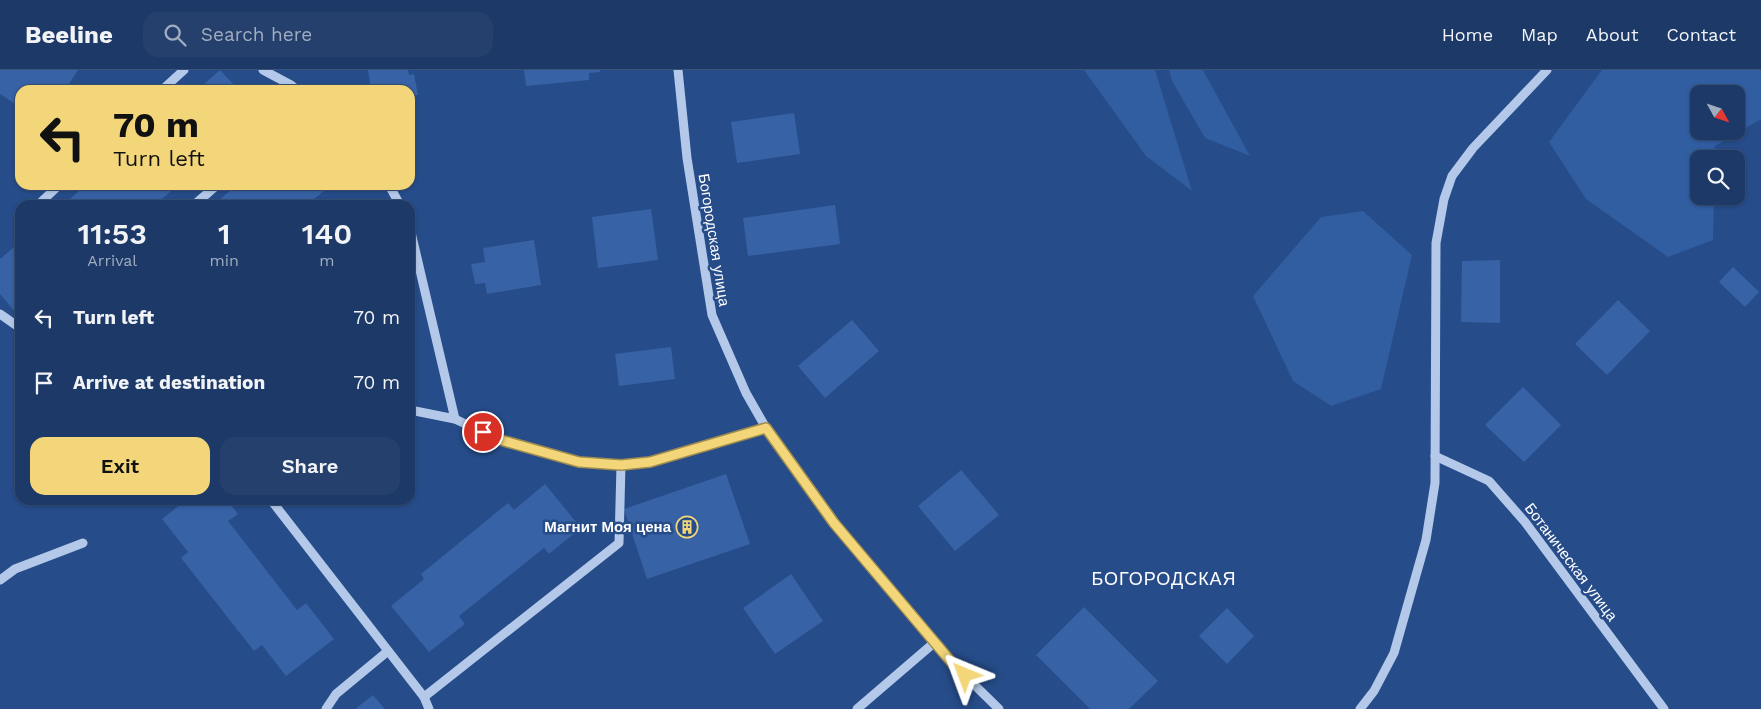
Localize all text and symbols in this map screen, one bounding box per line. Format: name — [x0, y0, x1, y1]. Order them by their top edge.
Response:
search box — [143, 12, 493, 57]
text: Beeline — [25, 21, 113, 49]
icon: search — [161, 21, 189, 49]
text: Search here — [201, 23, 312, 46]
text: Home — [1442, 24, 1493, 45]
text: Map — [1521, 24, 1558, 45]
text: About — [1586, 24, 1638, 45]
text: Contact — [1666, 24, 1736, 45]
north arrow — [1690, 85, 1745, 140]
map controls — [1690, 85, 1745, 205]
text: 70 m — [113, 104, 199, 146]
icon: left — [30, 105, 95, 170]
text: Turn left — [113, 146, 205, 171]
button: search — [1690, 150, 1745, 205]
street label: Богородская улица — [695, 172, 733, 308]
text: 11:53 — [78, 216, 147, 251]
text: 1 — [218, 216, 230, 251]
text: 140 — [302, 216, 352, 251]
text: Arrival — [87, 251, 137, 270]
text: min — [210, 251, 239, 270]
text: m — [319, 251, 335, 270]
icon: left — [30, 304, 58, 332]
text: Turn left — [73, 306, 154, 329]
text: 70 m — [353, 306, 400, 329]
icon: arrive — [30, 369, 58, 397]
text: Arrive at destination — [73, 371, 265, 394]
text: 70 m — [353, 371, 400, 394]
pin — [462, 411, 504, 453]
icon: arrive — [469, 418, 497, 446]
button: Exit — [30, 437, 210, 495]
button: Share — [220, 437, 400, 495]
street label: Ботаническая улица — [1521, 500, 1622, 625]
building icon: Магнит Моя цена — [675, 515, 699, 539]
place label: Магнит Моя цена — [544, 518, 672, 536]
district label: БОГОРОДСКАЯ — [1091, 568, 1237, 589]
position arrow — [938, 648, 990, 700]

